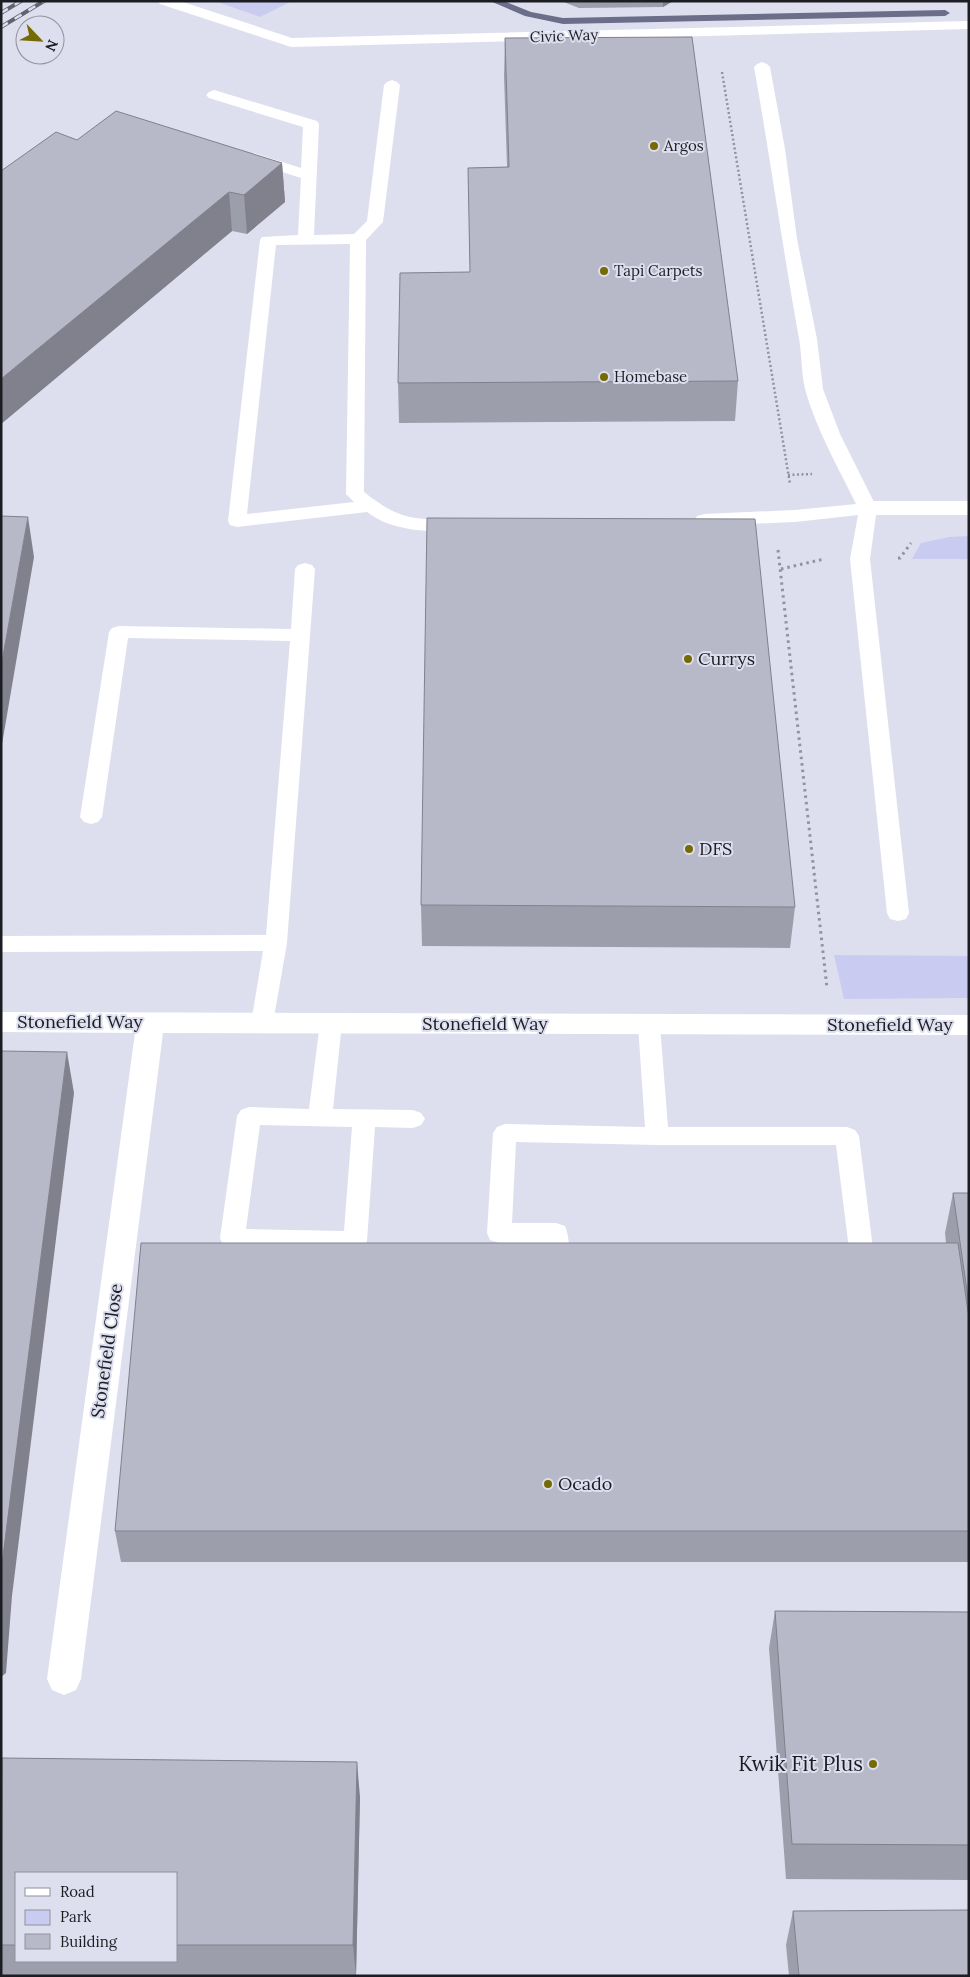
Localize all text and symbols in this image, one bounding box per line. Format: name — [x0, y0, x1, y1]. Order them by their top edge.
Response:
north arrow — [15, 15, 65, 65]
street label: Civic Way — [530, 25, 599, 46]
text: N — [41, 37, 62, 54]
place label: Argos — [663, 136, 704, 155]
marker: Argos — [648, 140, 660, 152]
place label: Tapi Carpets — [614, 261, 703, 280]
marker: Tapi Carpets — [598, 265, 610, 277]
place label: Homebase — [614, 367, 687, 386]
marker: Homebase — [598, 371, 610, 383]
place label: Currys — [698, 647, 755, 670]
marker: Currys — [682, 653, 694, 665]
place label: DFS — [699, 837, 732, 860]
marker: DFS — [683, 843, 695, 855]
street label: Stonefield Way — [17, 1010, 143, 1033]
street label: Stonefield Way — [422, 1012, 548, 1035]
street label: Stonefield Way — [827, 1013, 953, 1036]
street label: Stonefield Close — [86, 1282, 127, 1420]
place label: Ocado — [558, 1472, 612, 1495]
marker: Ocado — [542, 1478, 554, 1490]
place label: Kwik Fit Plus — [738, 1750, 863, 1777]
marker: Kwik Fit Plus — [867, 1758, 879, 1770]
legend — [15, 1872, 178, 1962]
text: Road — [60, 1882, 95, 1901]
text: Park — [60, 1907, 91, 1926]
text: Building — [60, 1932, 118, 1951]

